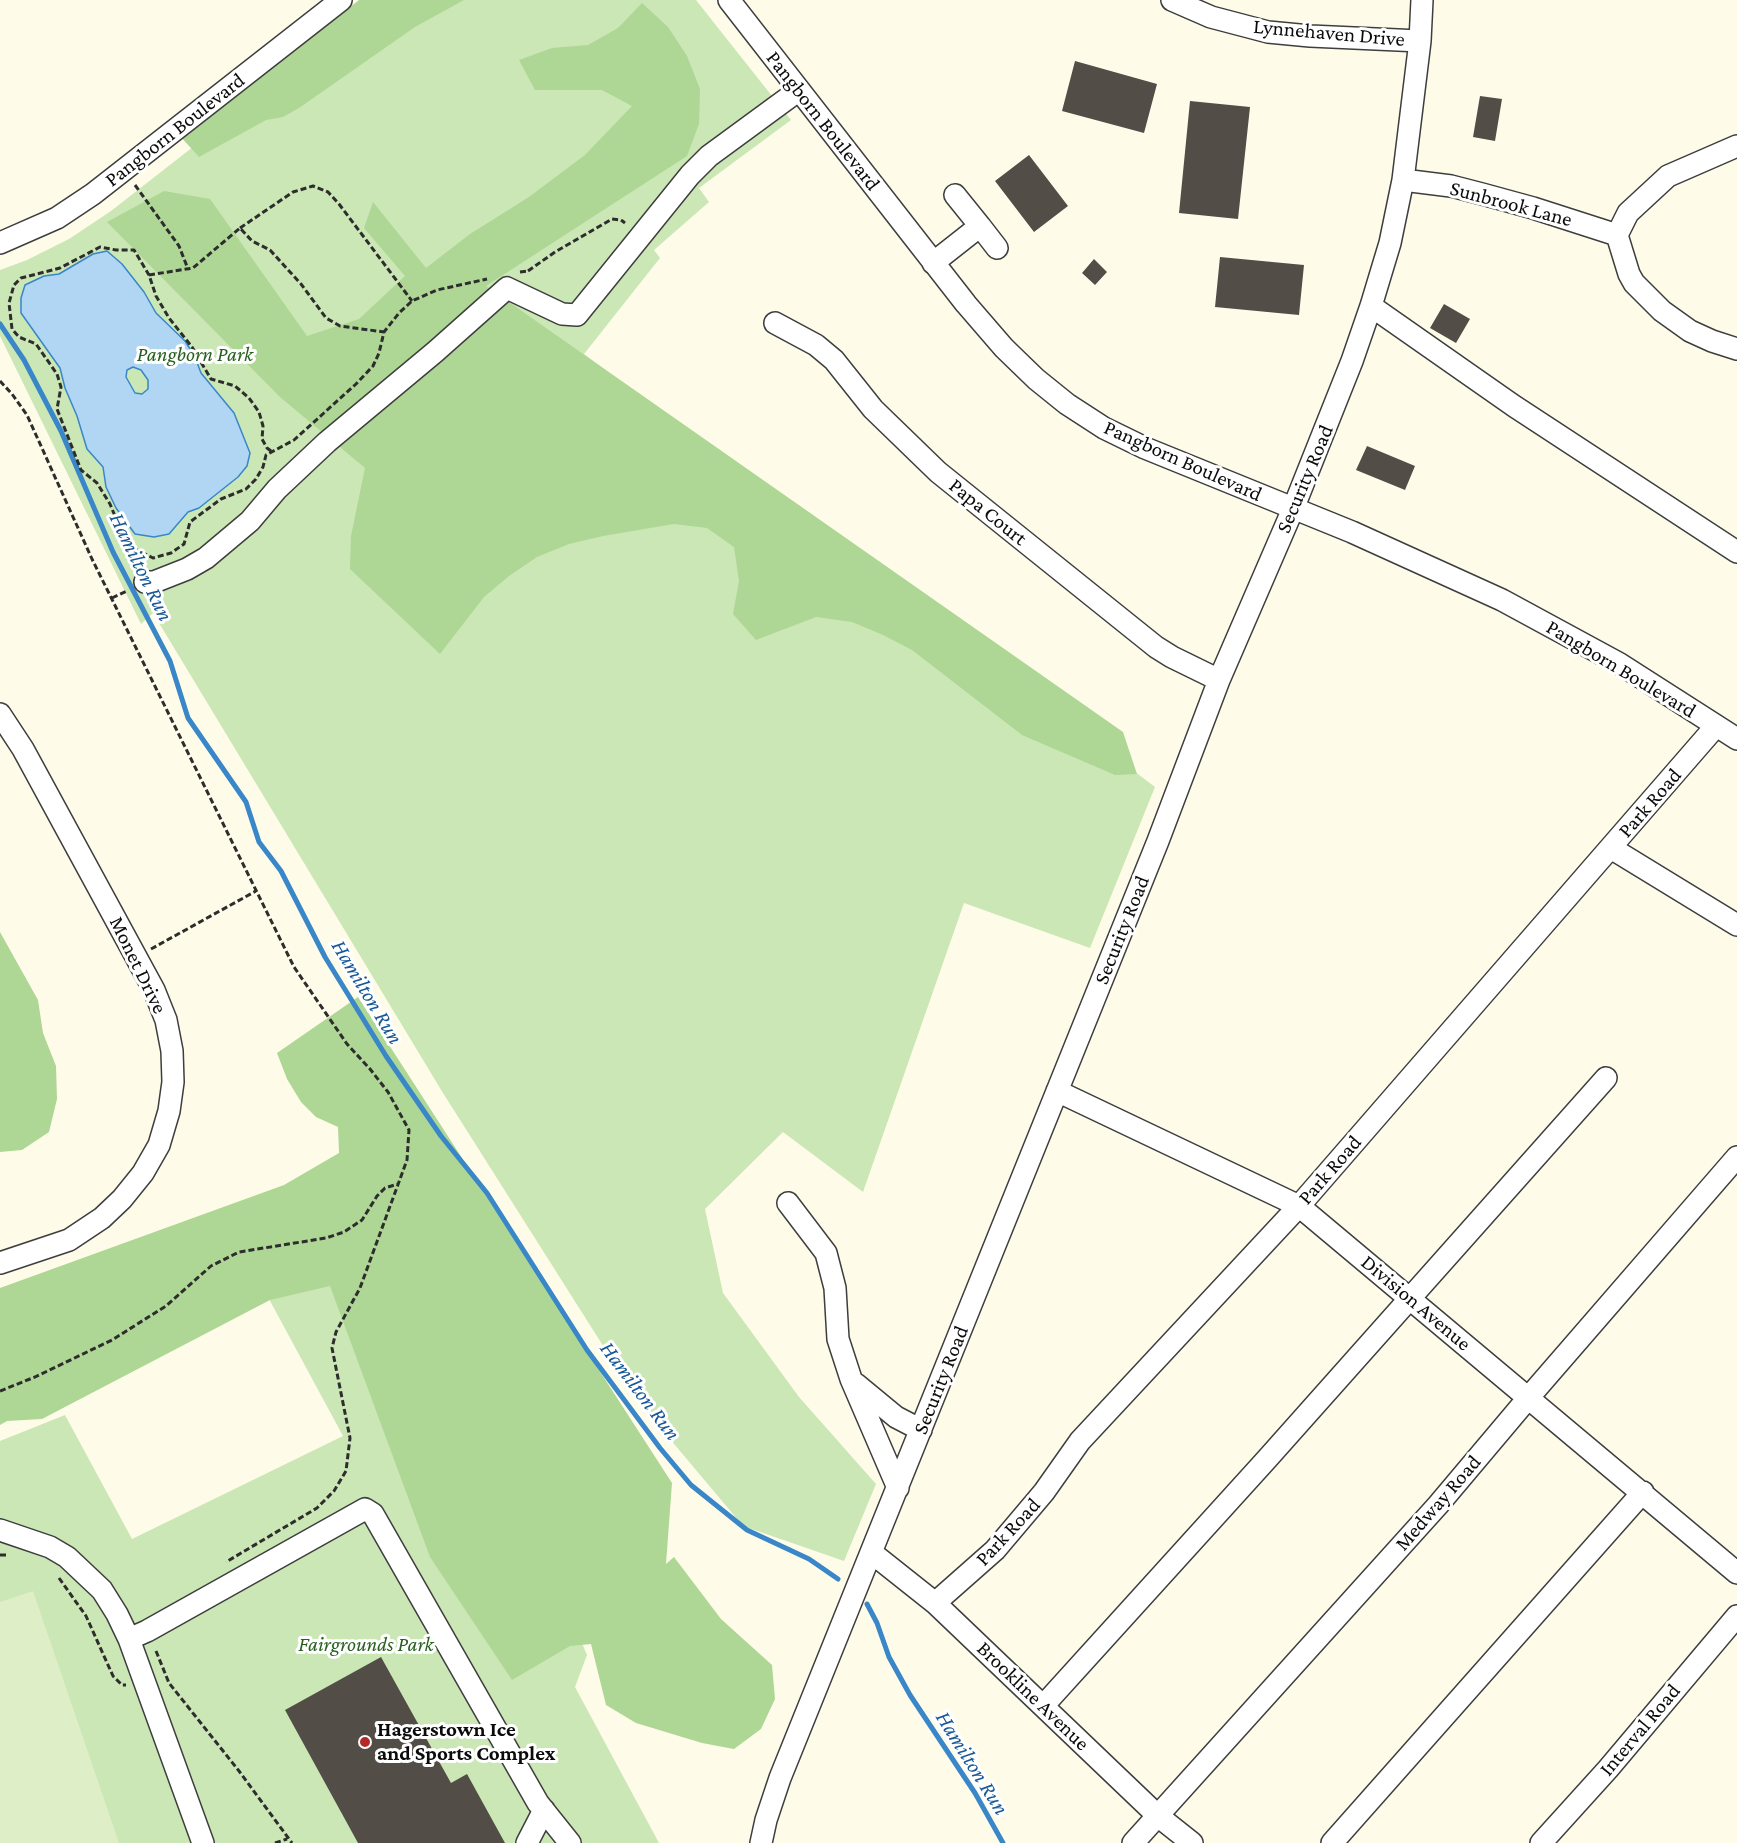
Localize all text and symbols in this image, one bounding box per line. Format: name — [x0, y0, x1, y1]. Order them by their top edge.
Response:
street label: Lynnehaven Drive — [1252, 14, 1406, 52]
street label: Pangborn Boulevard — [761, 46, 885, 196]
street label: Pangborn Boulevard — [100, 68, 250, 192]
street label: Sunbrook Lane — [1447, 176, 1575, 232]
park label: Pangborn Park — [137, 342, 253, 368]
street label: Pangborn Boulevard — [1100, 415, 1266, 507]
street label: Security Road — [1271, 421, 1339, 537]
street label: Papa Court — [944, 473, 1032, 551]
water label: Hamilton Run — [103, 508, 179, 626]
street label: Pangborn Boulevard — [1542, 614, 1700, 724]
street label: Park Road — [1613, 763, 1687, 843]
street label: Security Road — [1089, 872, 1155, 988]
street label: Monet Drive — [104, 912, 172, 1018]
water label: Hamilton Run — [325, 935, 409, 1049]
street label: Park Road — [1293, 1130, 1367, 1210]
street label: Division Avenue — [1356, 1250, 1476, 1356]
street label: Security Road — [908, 1322, 974, 1438]
water label: Hamilton Run — [594, 1336, 686, 1446]
street label: Medway Road — [1390, 1450, 1486, 1556]
street label: Park Road — [970, 1493, 1046, 1571]
park label: Fairgrounds Park — [298, 1632, 434, 1658]
street label: Brookline Avenue — [971, 1636, 1095, 1756]
street label: Interval Road — [1594, 1679, 1686, 1781]
water label: Hamilton Run — [930, 1706, 1014, 1820]
place label: Hagerstown Ice and Sports Complex — [377, 1717, 555, 1767]
marker: Hagerstown Ice and Sports Complex — [358, 1735, 372, 1749]

